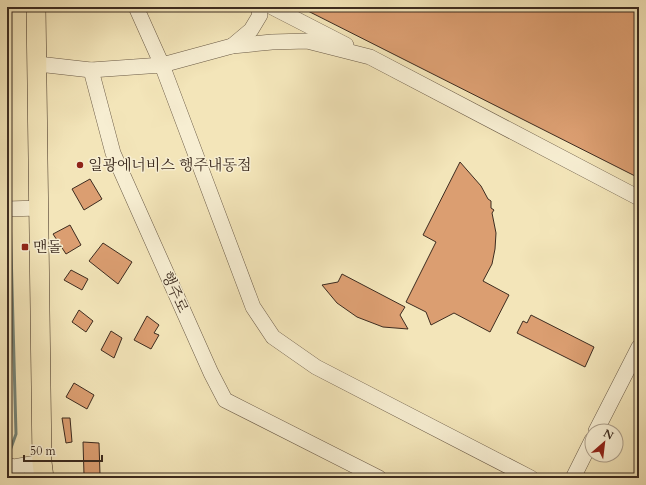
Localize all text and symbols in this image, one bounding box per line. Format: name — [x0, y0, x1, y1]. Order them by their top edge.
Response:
place label: 일광에너비스 행주내동점 — [88, 155, 251, 175]
marker: 일광에너비스 행주내동점 — [75, 160, 85, 170]
place label: 맨돌 — [33, 237, 62, 257]
marker: 맨돌 — [20, 242, 30, 252]
street label: 행주로 — [157, 268, 193, 316]
north arrow — [584, 423, 624, 463]
text: N — [601, 426, 617, 444]
scale bar — [24, 437, 102, 463]
text: 50 m — [30, 443, 57, 459]

